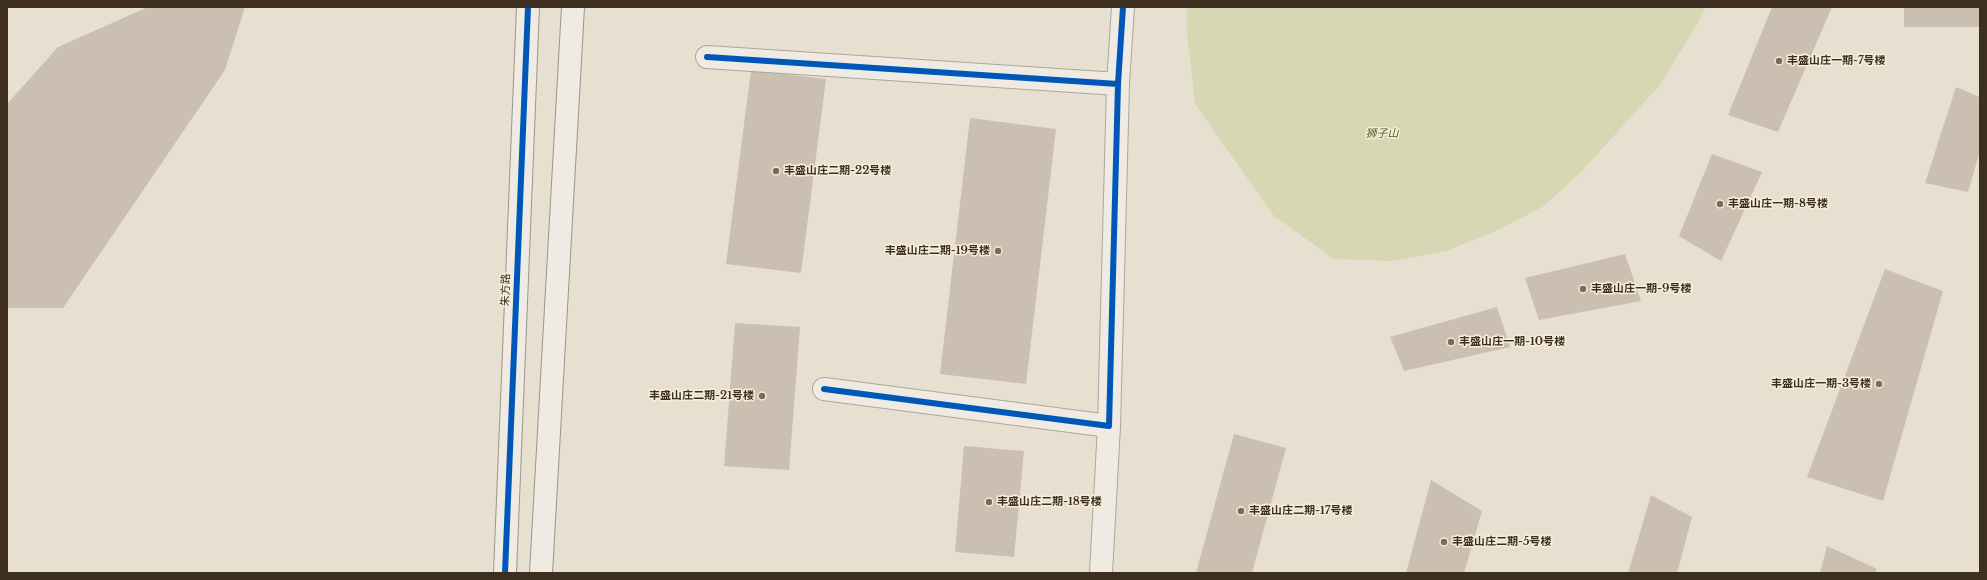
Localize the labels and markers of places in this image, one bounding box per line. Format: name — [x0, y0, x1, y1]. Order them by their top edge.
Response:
place label: 丰盛山庄一期-7号楼 — [1787, 54, 1886, 68]
marker: 丰盛山庄一期-7号楼 — [1774, 56, 1784, 66]
place label: 丰盛山庄二期-22号楼 — [784, 164, 891, 178]
marker: 丰盛山庄二期-22号楼 — [771, 166, 781, 176]
place label: 丰盛山庄一期-8号楼 — [1728, 197, 1828, 211]
marker: 丰盛山庄一期-8号楼 — [1715, 199, 1725, 209]
place label: 丰盛山庄二期-19号楼 — [885, 244, 990, 258]
marker: 丰盛山庄二期-19号楼 — [993, 246, 1003, 256]
place label: 丰盛山庄一期-9号楼 — [1591, 282, 1691, 296]
marker: 丰盛山庄一期-9号楼 — [1578, 284, 1588, 294]
place label: 丰盛山庄一期-10号楼 — [1459, 335, 1565, 349]
marker: 丰盛山庄一期-10号楼 — [1446, 337, 1456, 347]
place label: 丰盛山庄一期-3号楼 — [1771, 377, 1871, 391]
marker: 丰盛山庄一期-3号楼 — [1874, 379, 1884, 389]
place label: 丰盛山庄二期-21号楼 — [649, 389, 754, 403]
marker: 丰盛山庄二期-21号楼 — [757, 391, 767, 401]
place label: 丰盛山庄二期-18号楼 — [997, 495, 1102, 509]
marker: 丰盛山庄二期-18号楼 — [984, 497, 994, 507]
place label: 丰盛山庄二期-17号楼 — [1249, 504, 1352, 518]
marker: 丰盛山庄二期-17号楼 — [1236, 506, 1246, 516]
place label: 丰盛山庄二期-5号楼 — [1452, 535, 1552, 549]
marker: 丰盛山庄二期-5号楼 — [1439, 537, 1449, 547]

